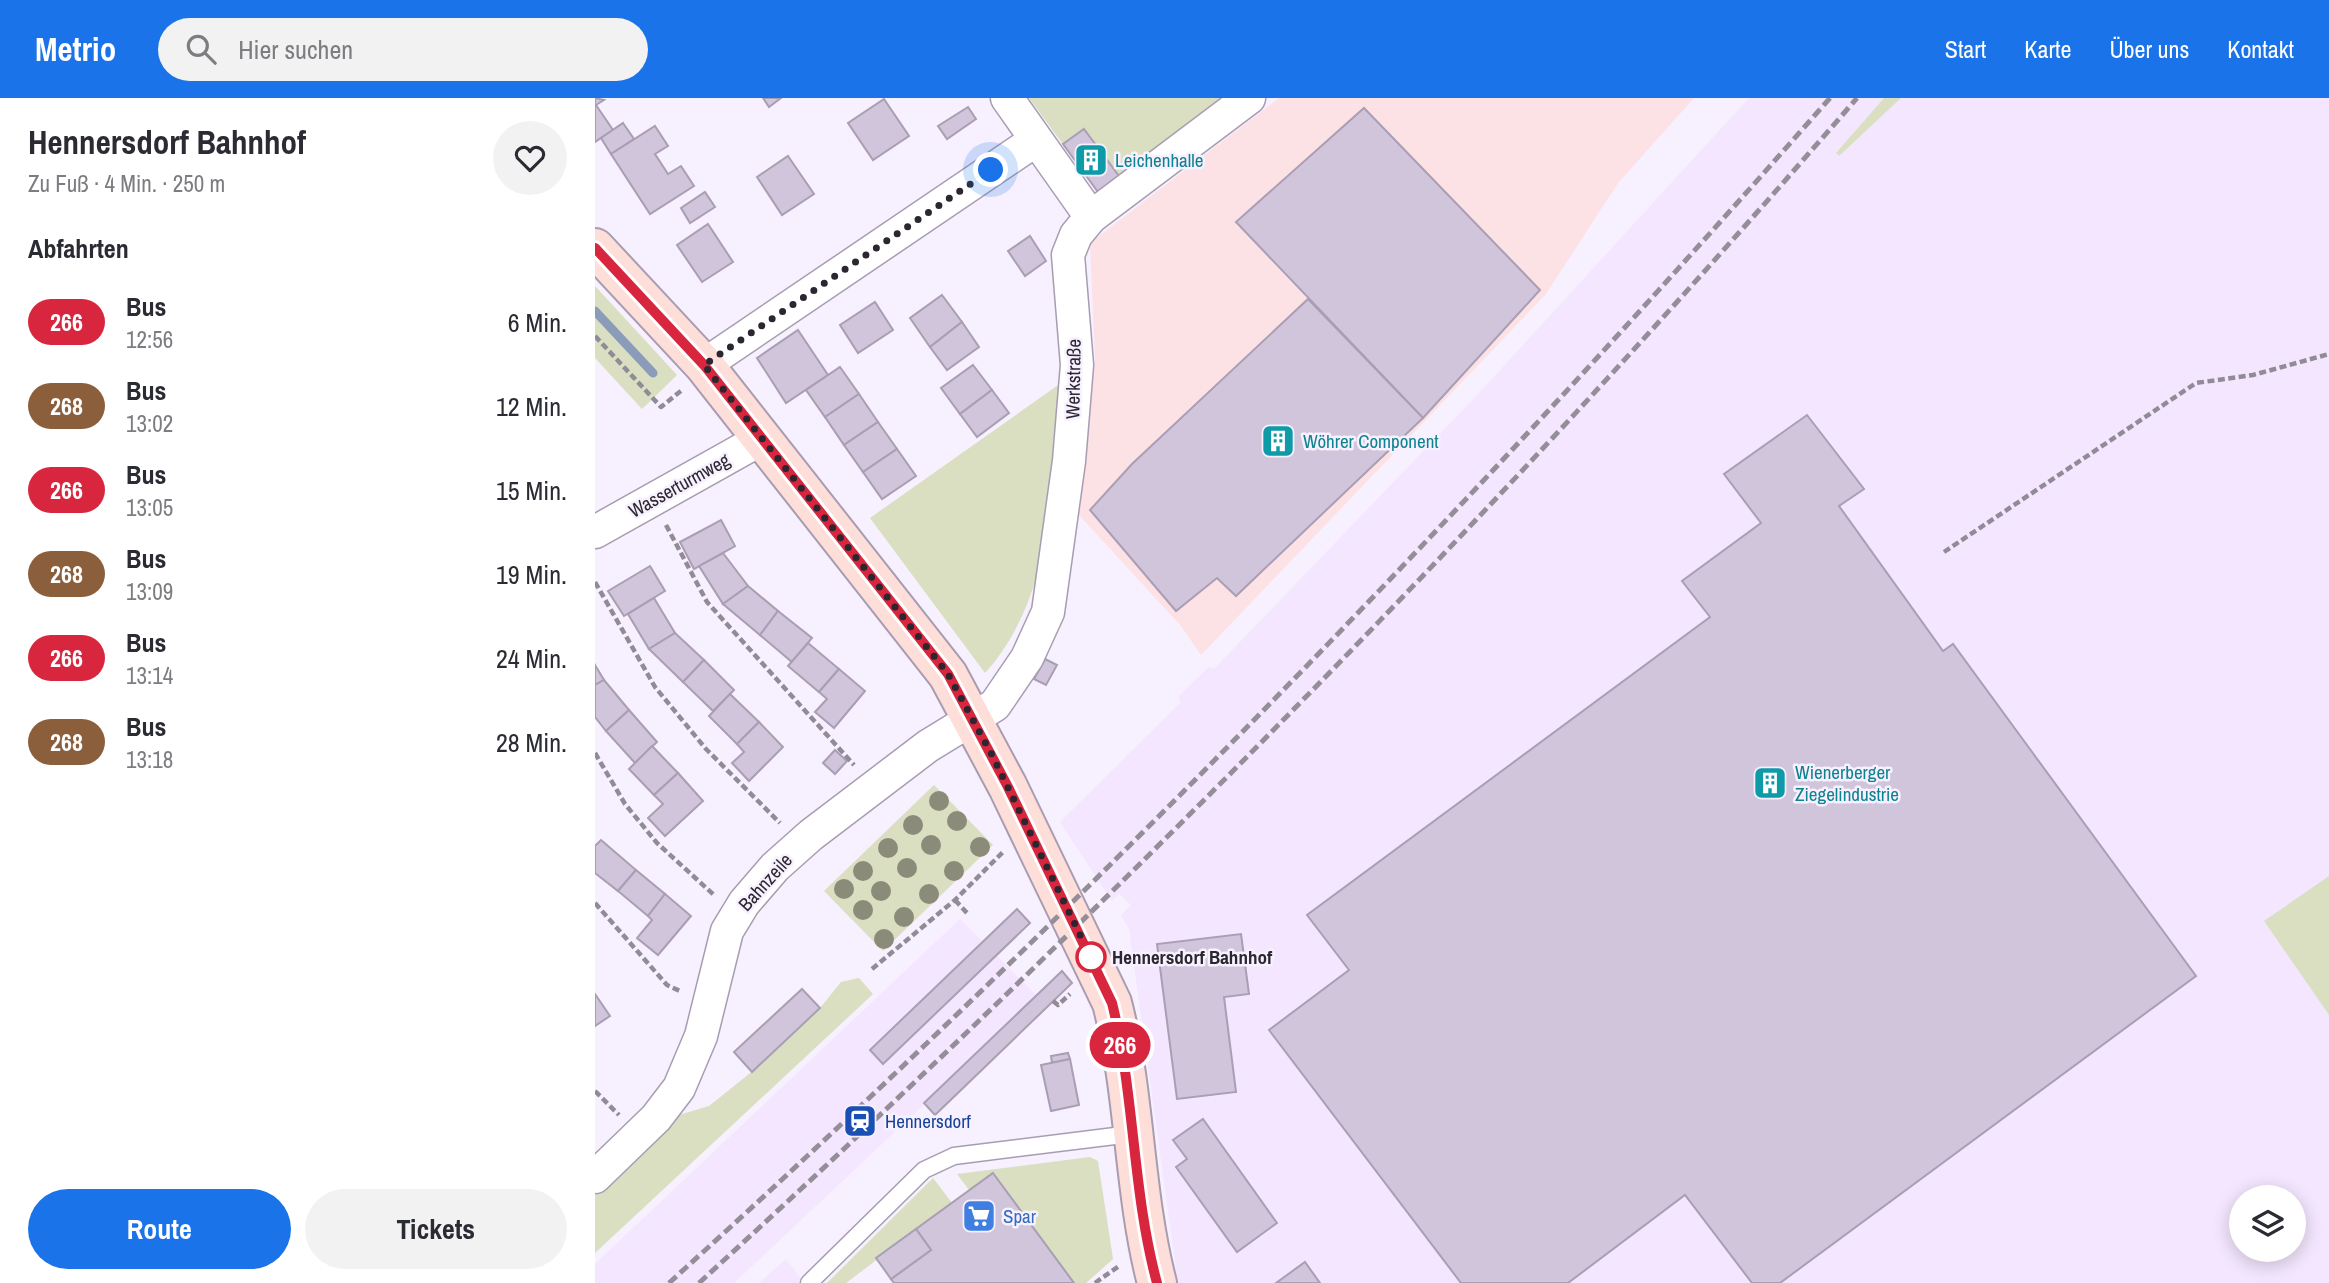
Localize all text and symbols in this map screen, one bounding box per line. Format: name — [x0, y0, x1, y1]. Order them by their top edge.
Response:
search box — [158, 18, 648, 81]
text: Metrio — [35, 27, 116, 71]
icon: search — [182, 30, 220, 68]
text: Hier suchen — [238, 32, 353, 67]
text: Start — [1945, 33, 1986, 65]
text: Karte — [2024, 33, 2071, 65]
text: Über uns — [2109, 33, 2189, 65]
text: Kontakt — [2227, 33, 2294, 65]
text: Hennersdorf Bahnhof — [28, 120, 306, 164]
button: heart — [493, 121, 567, 195]
building icon: Leichenhalle — [1072, 141, 1110, 179]
place label: Leichenhalle — [1115, 147, 1203, 173]
your location — [973, 152, 1008, 187]
text: Zu Fuß · 4 Min. · 250 m — [28, 168, 225, 199]
text: Abfahrten — [28, 231, 129, 266]
text: Bus — [126, 289, 166, 324]
text: 6 Min. — [508, 305, 567, 340]
text: 266 — [50, 306, 83, 338]
text: 12:56 — [126, 324, 173, 355]
street label: Werkstraße — [1059, 339, 1087, 419]
text: Bus — [126, 373, 166, 408]
text: 12 Min. — [496, 389, 567, 424]
text: 268 — [50, 390, 83, 422]
text: 13:02 — [126, 408, 173, 439]
building icon: Wöhrer Component — [1259, 422, 1297, 460]
place label: Wöhrer Component — [1303, 428, 1439, 454]
street label: Wasserturmweg — [624, 446, 735, 524]
text: Bus — [126, 457, 166, 492]
text: 15 Min. — [496, 473, 567, 508]
text: 266 — [50, 474, 83, 506]
text: 13:05 — [126, 492, 173, 523]
text: Bus — [126, 541, 166, 576]
text: 19 Min. — [496, 557, 567, 592]
text: 268 — [50, 558, 83, 590]
text: 13:09 — [126, 576, 173, 607]
text: Bus — [126, 625, 166, 660]
text: 24 Min. — [496, 641, 567, 676]
text: 266 — [50, 642, 83, 674]
text: 13:14 — [126, 660, 173, 691]
text: Bus — [126, 709, 166, 744]
text: 28 Min. — [496, 725, 567, 760]
text: 268 — [50, 726, 83, 758]
text: 13:18 — [126, 744, 173, 775]
place label: Wienerberger Ziegelindustrie — [1795, 759, 1899, 807]
building icon: Wienerberger Ziegelindustrie — [1751, 764, 1789, 802]
street label: Bahnzeile — [732, 848, 798, 916]
marker: Hennersdorf Bahnhof — [1076, 942, 1106, 972]
place label: Hennersdorf Bahnhof — [1112, 944, 1273, 970]
line badge: 266 — [1080, 1022, 1160, 1068]
text: 266 — [1104, 1029, 1136, 1061]
station icon: Hennersdorf — [841, 1102, 879, 1140]
place label: Hennersdorf — [885, 1108, 971, 1134]
map controls — [2229, 1185, 2306, 1262]
button: layers — [2229, 1185, 2306, 1262]
button: Route — [28, 1189, 291, 1269]
button: Tickets — [305, 1189, 567, 1269]
supermarket icon: Spar — [960, 1197, 998, 1235]
place label: Spar — [1003, 1203, 1037, 1229]

